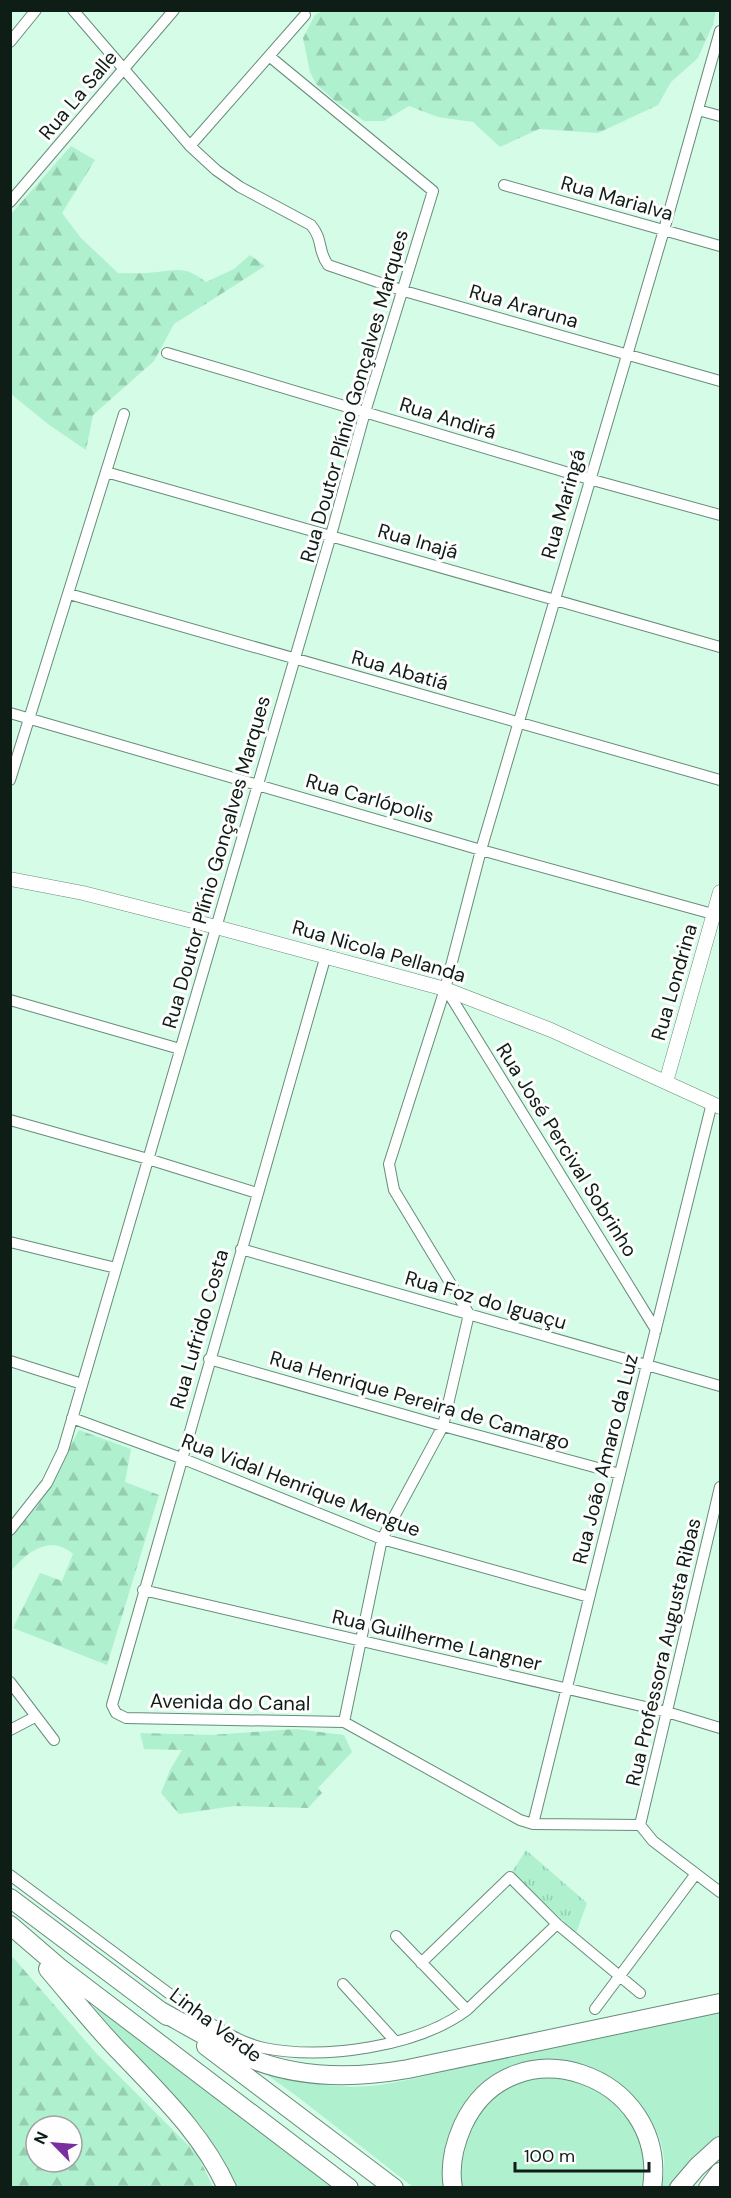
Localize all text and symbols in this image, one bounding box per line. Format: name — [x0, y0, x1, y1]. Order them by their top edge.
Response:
street label: Rua La Salle — [33, 45, 123, 145]
street label: Rua Marialva — [558, 170, 676, 226]
street label: Rua Doutor Plínio Gonçalves Marques — [294, 227, 414, 565]
street label: Rua Araruna — [466, 278, 582, 334]
street label: Rua Andirá — [396, 391, 500, 445]
street label: Rua Maringá — [535, 446, 591, 562]
street label: Rua Inajá — [375, 517, 461, 565]
street label: Rua Abatiá — [349, 644, 451, 696]
street label: Rua Doutor Plínio Gonçalves Marques — [156, 693, 276, 1031]
street label: Rua Carlópolis — [303, 767, 437, 829]
street label: Rua Nicola Pellanda — [289, 914, 469, 988]
street label: Rua Londrina — [645, 921, 703, 1043]
street label: Rua José Percival Sobrinho — [490, 1038, 644, 1262]
street label: Rua Lufrido Costa — [164, 1246, 234, 1412]
street label: Rua Foz do Iguaçu — [402, 1264, 570, 1336]
street label: Rua Henrique Pereira de Camargo — [267, 1345, 573, 1455]
street label: Rua João Amaro da Luz — [566, 1351, 644, 1567]
street label: Rua Vidal Henrique Mengue — [178, 1427, 424, 1543]
street label: Rua Professora Augusta Ribas — [619, 1515, 707, 1789]
street label: Rua Guilherme Langner — [330, 1603, 544, 1677]
street label: Avenida do Canal — [150, 1688, 310, 1716]
street label: Linha Verde — [165, 1982, 267, 2068]
north arrow — [24, 2114, 84, 2174]
text: N — [29, 2128, 53, 2148]
scale bar — [515, 2135, 648, 2173]
text: 100 m — [524, 2144, 575, 2168]

